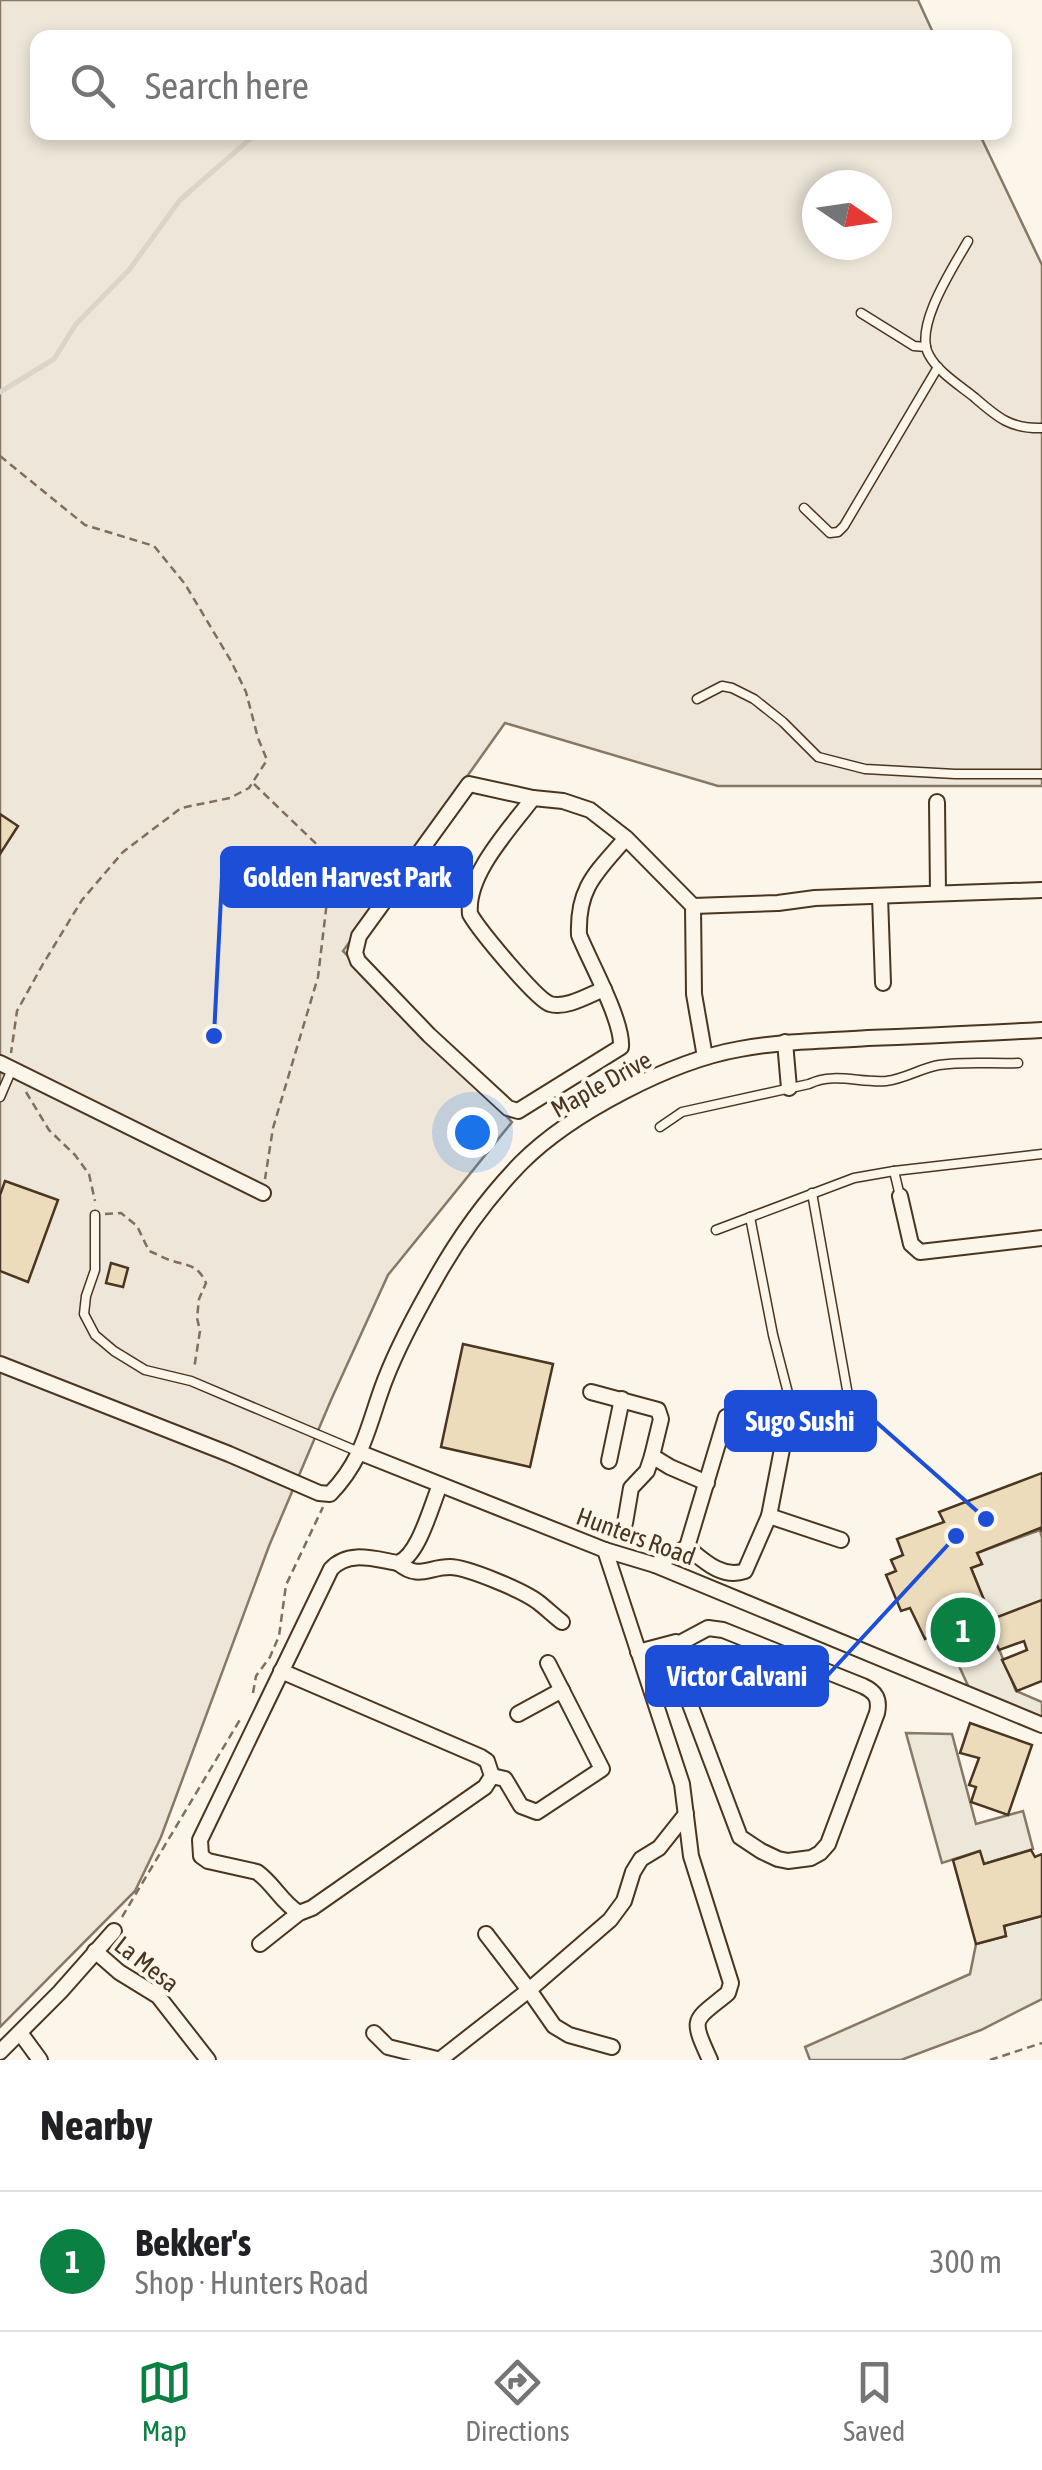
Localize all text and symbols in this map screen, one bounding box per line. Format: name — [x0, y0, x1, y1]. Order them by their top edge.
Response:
search box — [30, 30, 1012, 140]
icon: search — [65, 58, 120, 113]
text: Search here — [145, 64, 309, 107]
north arrow — [802, 170, 892, 260]
callout: Golden Harvest Park — [222, 848, 471, 906]
text: Golden Harvest Park — [243, 861, 452, 893]
street label: Maple Drive — [546, 1045, 656, 1123]
your location — [447, 1107, 498, 1158]
callout: Sugo Sushi — [726, 1392, 875, 1450]
text: Sugo Sushi — [746, 1405, 854, 1437]
street label: Hunters Road — [573, 1502, 699, 1570]
pin: 1 — [930, 1592, 996, 1668]
callout: Victor Calvani — [647, 1647, 827, 1705]
text: Victor Calvani — [666, 1660, 807, 1692]
street label: La Mesa — [110, 1930, 184, 1998]
text: Nearby — [40, 2101, 153, 2149]
text: Bekker's — [135, 2221, 251, 2264]
text: 1 — [65, 2243, 80, 2280]
text: 300 m — [929, 2243, 1002, 2280]
text: Shop · Hunters Road — [135, 2264, 369, 2301]
tab: Map — [137, 2355, 192, 2447]
tab: Directions — [465, 2355, 570, 2447]
tab: Saved — [843, 2355, 905, 2447]

